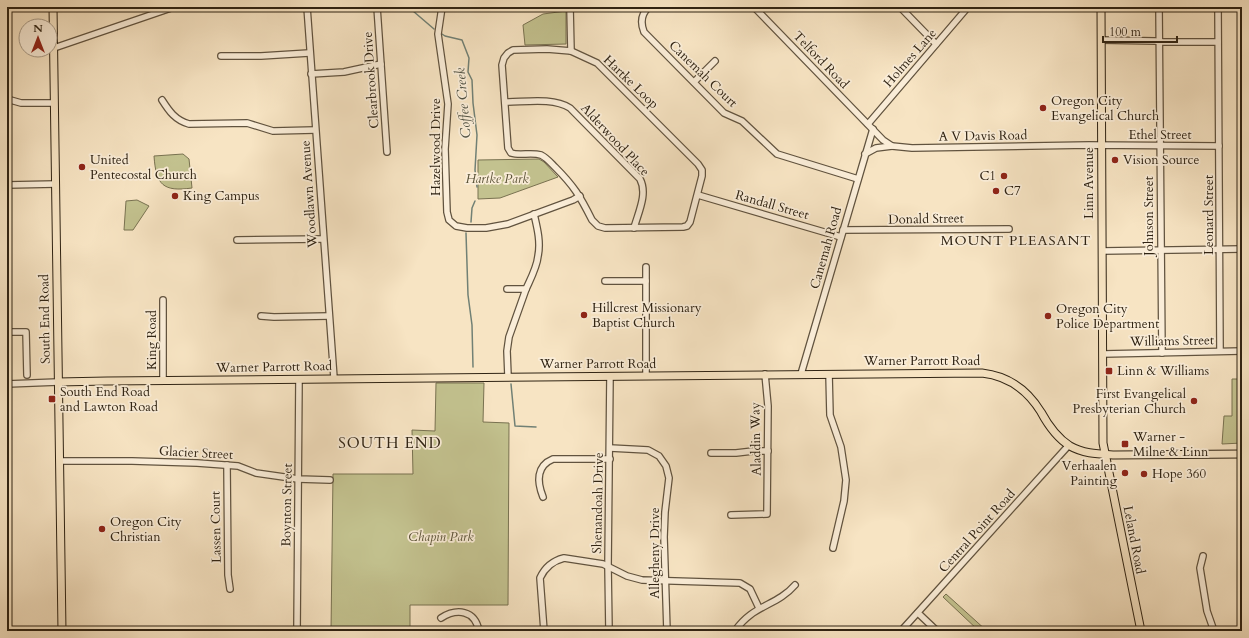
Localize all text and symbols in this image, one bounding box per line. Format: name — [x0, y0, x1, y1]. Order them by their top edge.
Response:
north arrow — [18, 18, 58, 58]
scale bar — [1103, 18, 1177, 44]
text: N — [33, 21, 43, 36]
text: 100 m — [1109, 24, 1142, 40]
street label: Holmes Lane — [879, 25, 941, 91]
street label: Telford Road — [789, 27, 853, 93]
street label: Clearbrook Drive — [359, 31, 383, 129]
street label: Canemah Court — [665, 37, 741, 111]
street label: Hartke Loop — [599, 51, 663, 113]
water label: Coffee Creek — [450, 67, 476, 139]
place label: Oregon City Evangelical Church — [1051, 92, 1159, 125]
street label: Hazelwood Drive — [427, 98, 445, 196]
street label: Alderwood Place — [577, 100, 654, 180]
marker: Oregon City Evangelical Church — [1038, 103, 1048, 113]
street label: A V Davis Road — [939, 126, 1028, 146]
street label: Ethel Street — [1128, 126, 1192, 144]
street label: Woodlawn Avenue — [296, 140, 322, 249]
street label: Linn Avenue — [1080, 147, 1098, 219]
place label: United Pentecostal Church — [90, 151, 197, 184]
place label: Vision Source — [1123, 151, 1199, 169]
marker: Vision Source — [1110, 155, 1120, 165]
marker: United Pentecostal Church — [77, 162, 87, 172]
place label: C1 — [979, 167, 996, 185]
park label: Hartke Park — [465, 170, 529, 188]
marker: C1 — [999, 171, 1009, 181]
street label: Leonard Street — [1200, 175, 1218, 255]
street label: Johnson Street — [1140, 176, 1158, 258]
place label: C7 — [1004, 182, 1021, 200]
street label: Randall Street — [733, 186, 811, 224]
marker: C7 — [991, 186, 1001, 196]
place label: King Campus — [183, 187, 259, 205]
marker: King Campus — [170, 191, 180, 201]
street label: Canemah Road — [806, 205, 846, 291]
street label: Donald Street — [888, 209, 964, 229]
district label: MOUNT PLEASANT — [940, 231, 1092, 250]
street label: South End Road — [35, 274, 55, 364]
place label: Hillcrest Missionary Baptist Church — [592, 299, 702, 332]
place label: Oregon City Police Department — [1056, 300, 1159, 333]
street label: King Road — [143, 310, 161, 370]
marker: Hillcrest Missionary Baptist Church — [579, 310, 589, 320]
marker: Oregon City Police Department — [1043, 311, 1053, 321]
street label: Williams Street — [1129, 331, 1214, 351]
street label: Warner Parrott Road — [863, 352, 980, 370]
street label: Warner Parrott Road — [539, 355, 656, 373]
street label: Warner Parrott Road — [215, 357, 332, 377]
place label: Linn & Williams — [1117, 362, 1209, 380]
marker: Linn & Williams — [1104, 366, 1114, 376]
place label: South End Road and Lawton Road — [60, 383, 158, 416]
place label: First Evangelical Presbyterian Church — [1073, 385, 1187, 418]
marker: South End Road and Lawton Road — [47, 394, 57, 404]
marker: First Evangelical Presbyterian Church — [1189, 396, 1199, 406]
street label: Aladdin Way — [746, 402, 766, 476]
place label: Warner - Milne & Linn — [1132, 428, 1209, 461]
district label: SOUTH END — [338, 433, 442, 453]
marker: Warner - Milne & Linn — [1120, 439, 1130, 449]
street label: Glacier Street — [158, 442, 234, 464]
street label: Shenandoah Drive — [588, 452, 608, 554]
place label: Verhaalen Painting — [1062, 457, 1118, 490]
street label: Boynton Street — [277, 463, 297, 547]
place label: Hope 360 — [1152, 465, 1207, 483]
marker: Verhaalen Painting — [1120, 468, 1130, 478]
marker: Hope 360 — [1139, 469, 1149, 479]
street label: Central Point Road — [935, 485, 1019, 577]
street label: Lassen Court — [206, 491, 226, 563]
street label: Leland Road — [1119, 504, 1149, 576]
street label: Allegheny Drive — [646, 507, 664, 599]
place label: Oregon City Christian — [110, 513, 182, 546]
marker: Oregon City Christian — [97, 524, 107, 534]
park label: Chapin Park — [408, 528, 474, 546]

